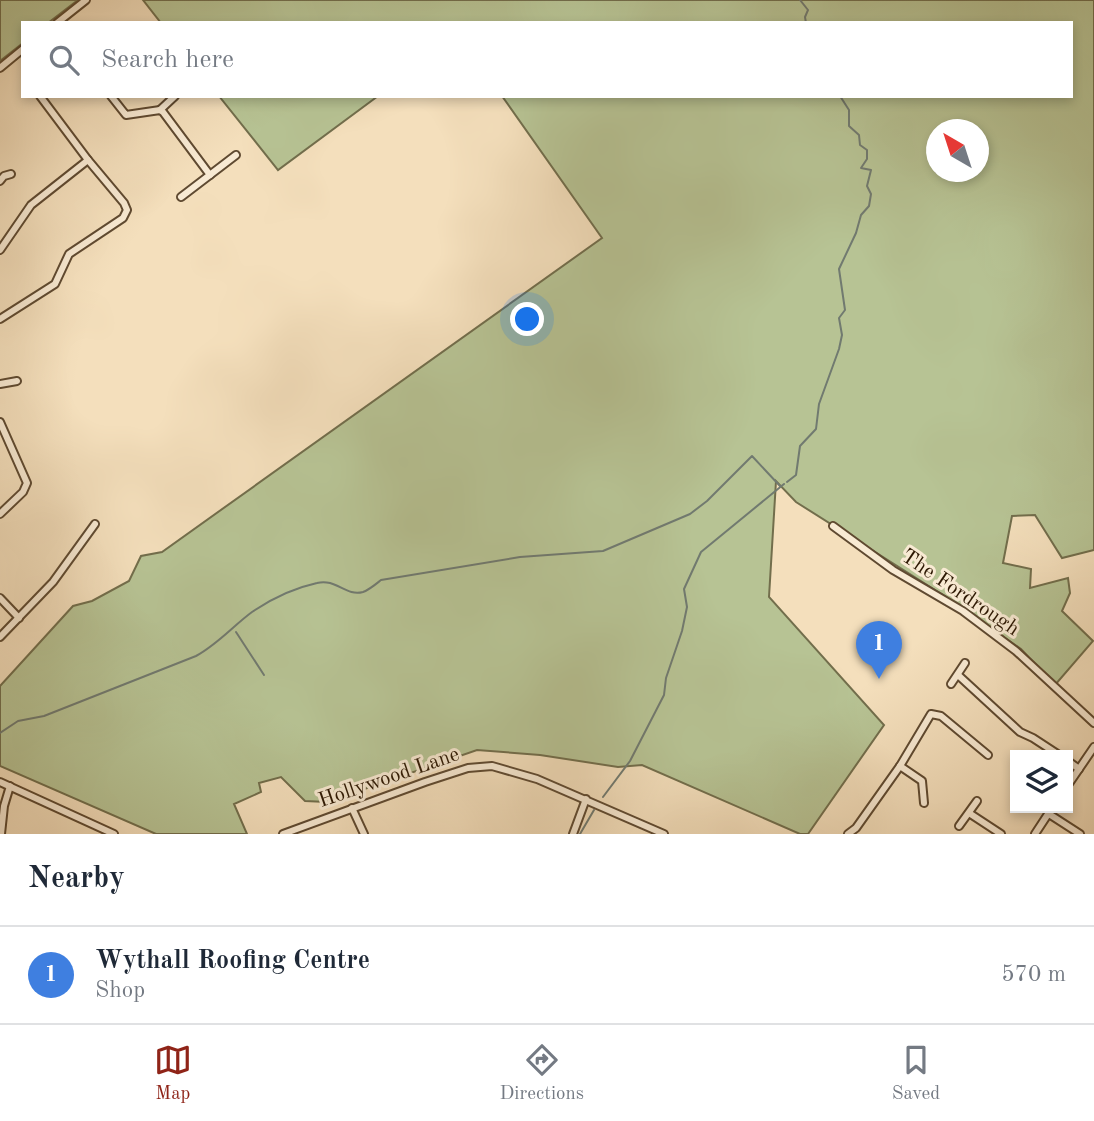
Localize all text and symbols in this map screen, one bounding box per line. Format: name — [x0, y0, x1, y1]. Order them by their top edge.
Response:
search box — [21, 21, 1073, 98]
icon: search — [45, 41, 83, 79]
text: Search here — [101, 47, 234, 73]
north arrow — [926, 119, 989, 182]
your location — [510, 302, 544, 336]
street label: The Fordrough — [897, 546, 1023, 640]
pin: 1 — [856, 621, 902, 679]
street label: Hollywood Lane — [316, 744, 462, 812]
map controls — [1010, 750, 1073, 813]
button: layers — [1010, 750, 1073, 813]
text: Nearby — [28, 864, 125, 894]
text: Wythall Roofing Centre — [95, 948, 370, 974]
text: 1 — [44, 963, 58, 986]
text: 570 m — [1001, 963, 1066, 986]
text: Shop — [95, 979, 145, 1002]
tab: Map — [154, 1041, 192, 1106]
tab: Directions — [500, 1041, 584, 1106]
tab: Saved — [892, 1041, 940, 1106]

